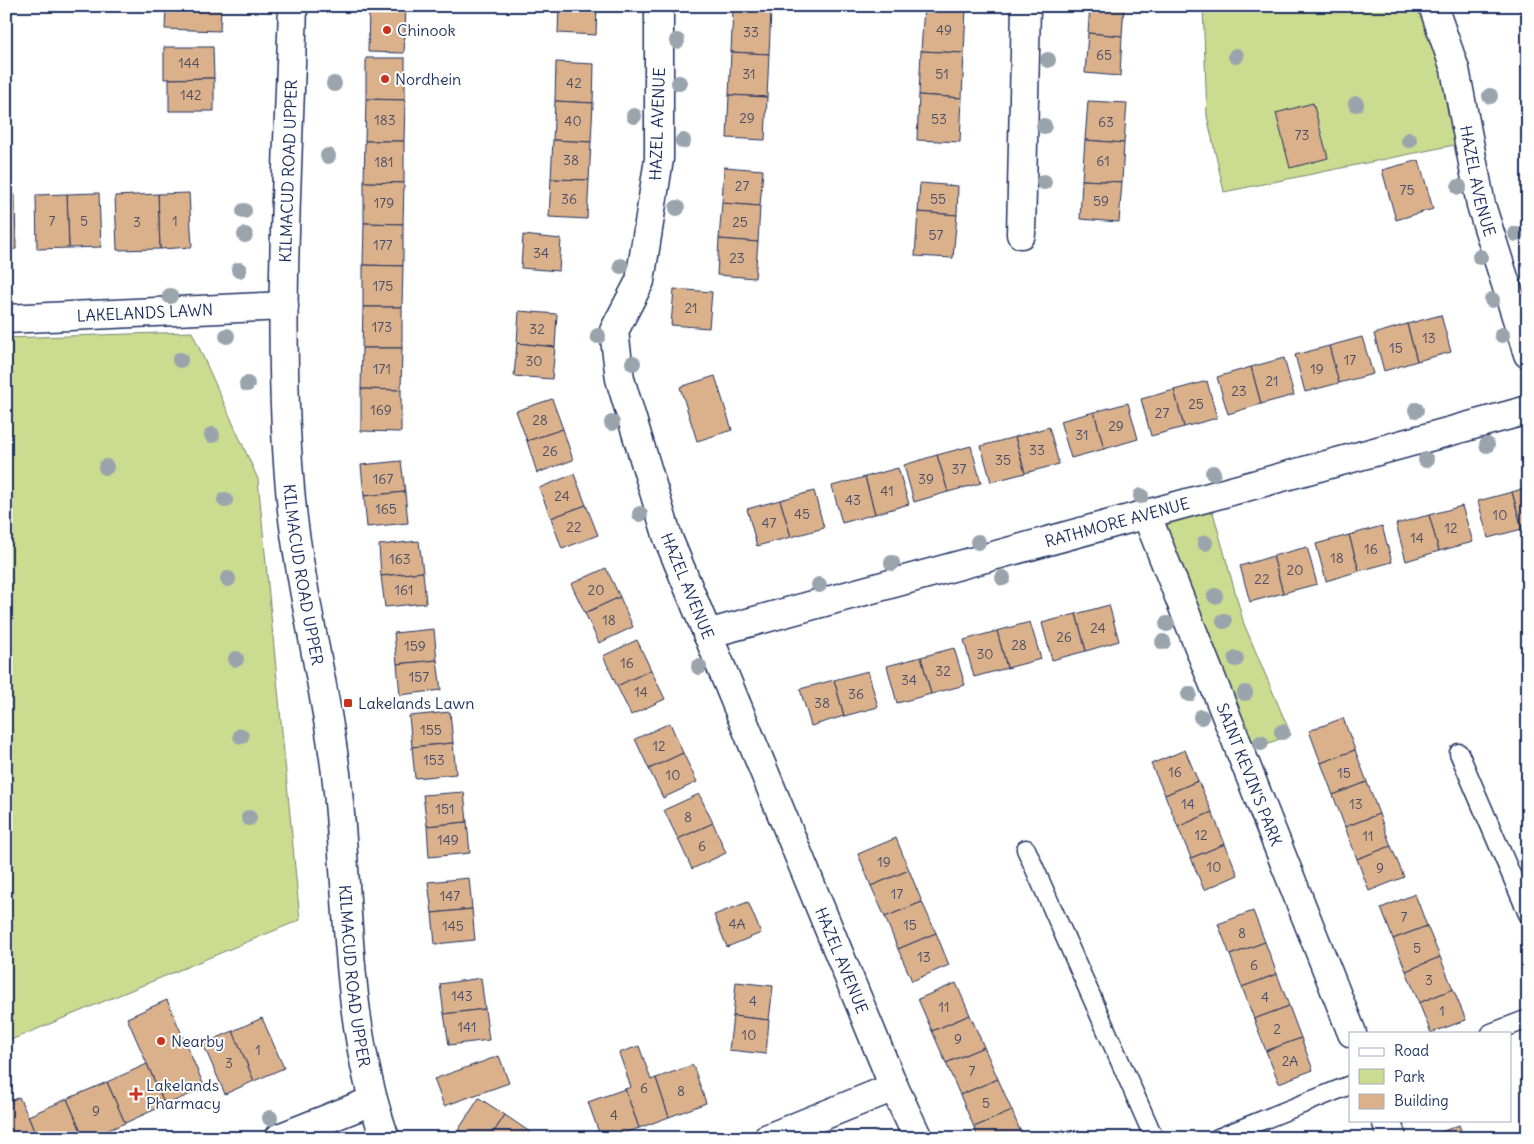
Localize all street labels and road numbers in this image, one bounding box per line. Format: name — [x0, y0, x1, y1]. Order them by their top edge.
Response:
street label: HAZEL AVENUE — [645, 67, 669, 181]
street label: KILMACUD ROAD UPPER — [275, 79, 301, 263]
street label: HAZEL AVENUE — [1456, 124, 1500, 239]
street label: LAKELANDS LAWN — [76, 299, 214, 326]
street label: KILMACUD ROAD UPPER — [280, 483, 328, 667]
street label: RATHMORE AVENUE — [1042, 493, 1192, 551]
street label: HAZEL AVENUE — [657, 530, 719, 642]
street label: SAINT KEVIN'S PARK — [1212, 700, 1287, 849]
street label: KILMACUD ROAD UPPER — [335, 884, 375, 1069]
street label: HAZEL AVENUE — [811, 904, 873, 1017]

